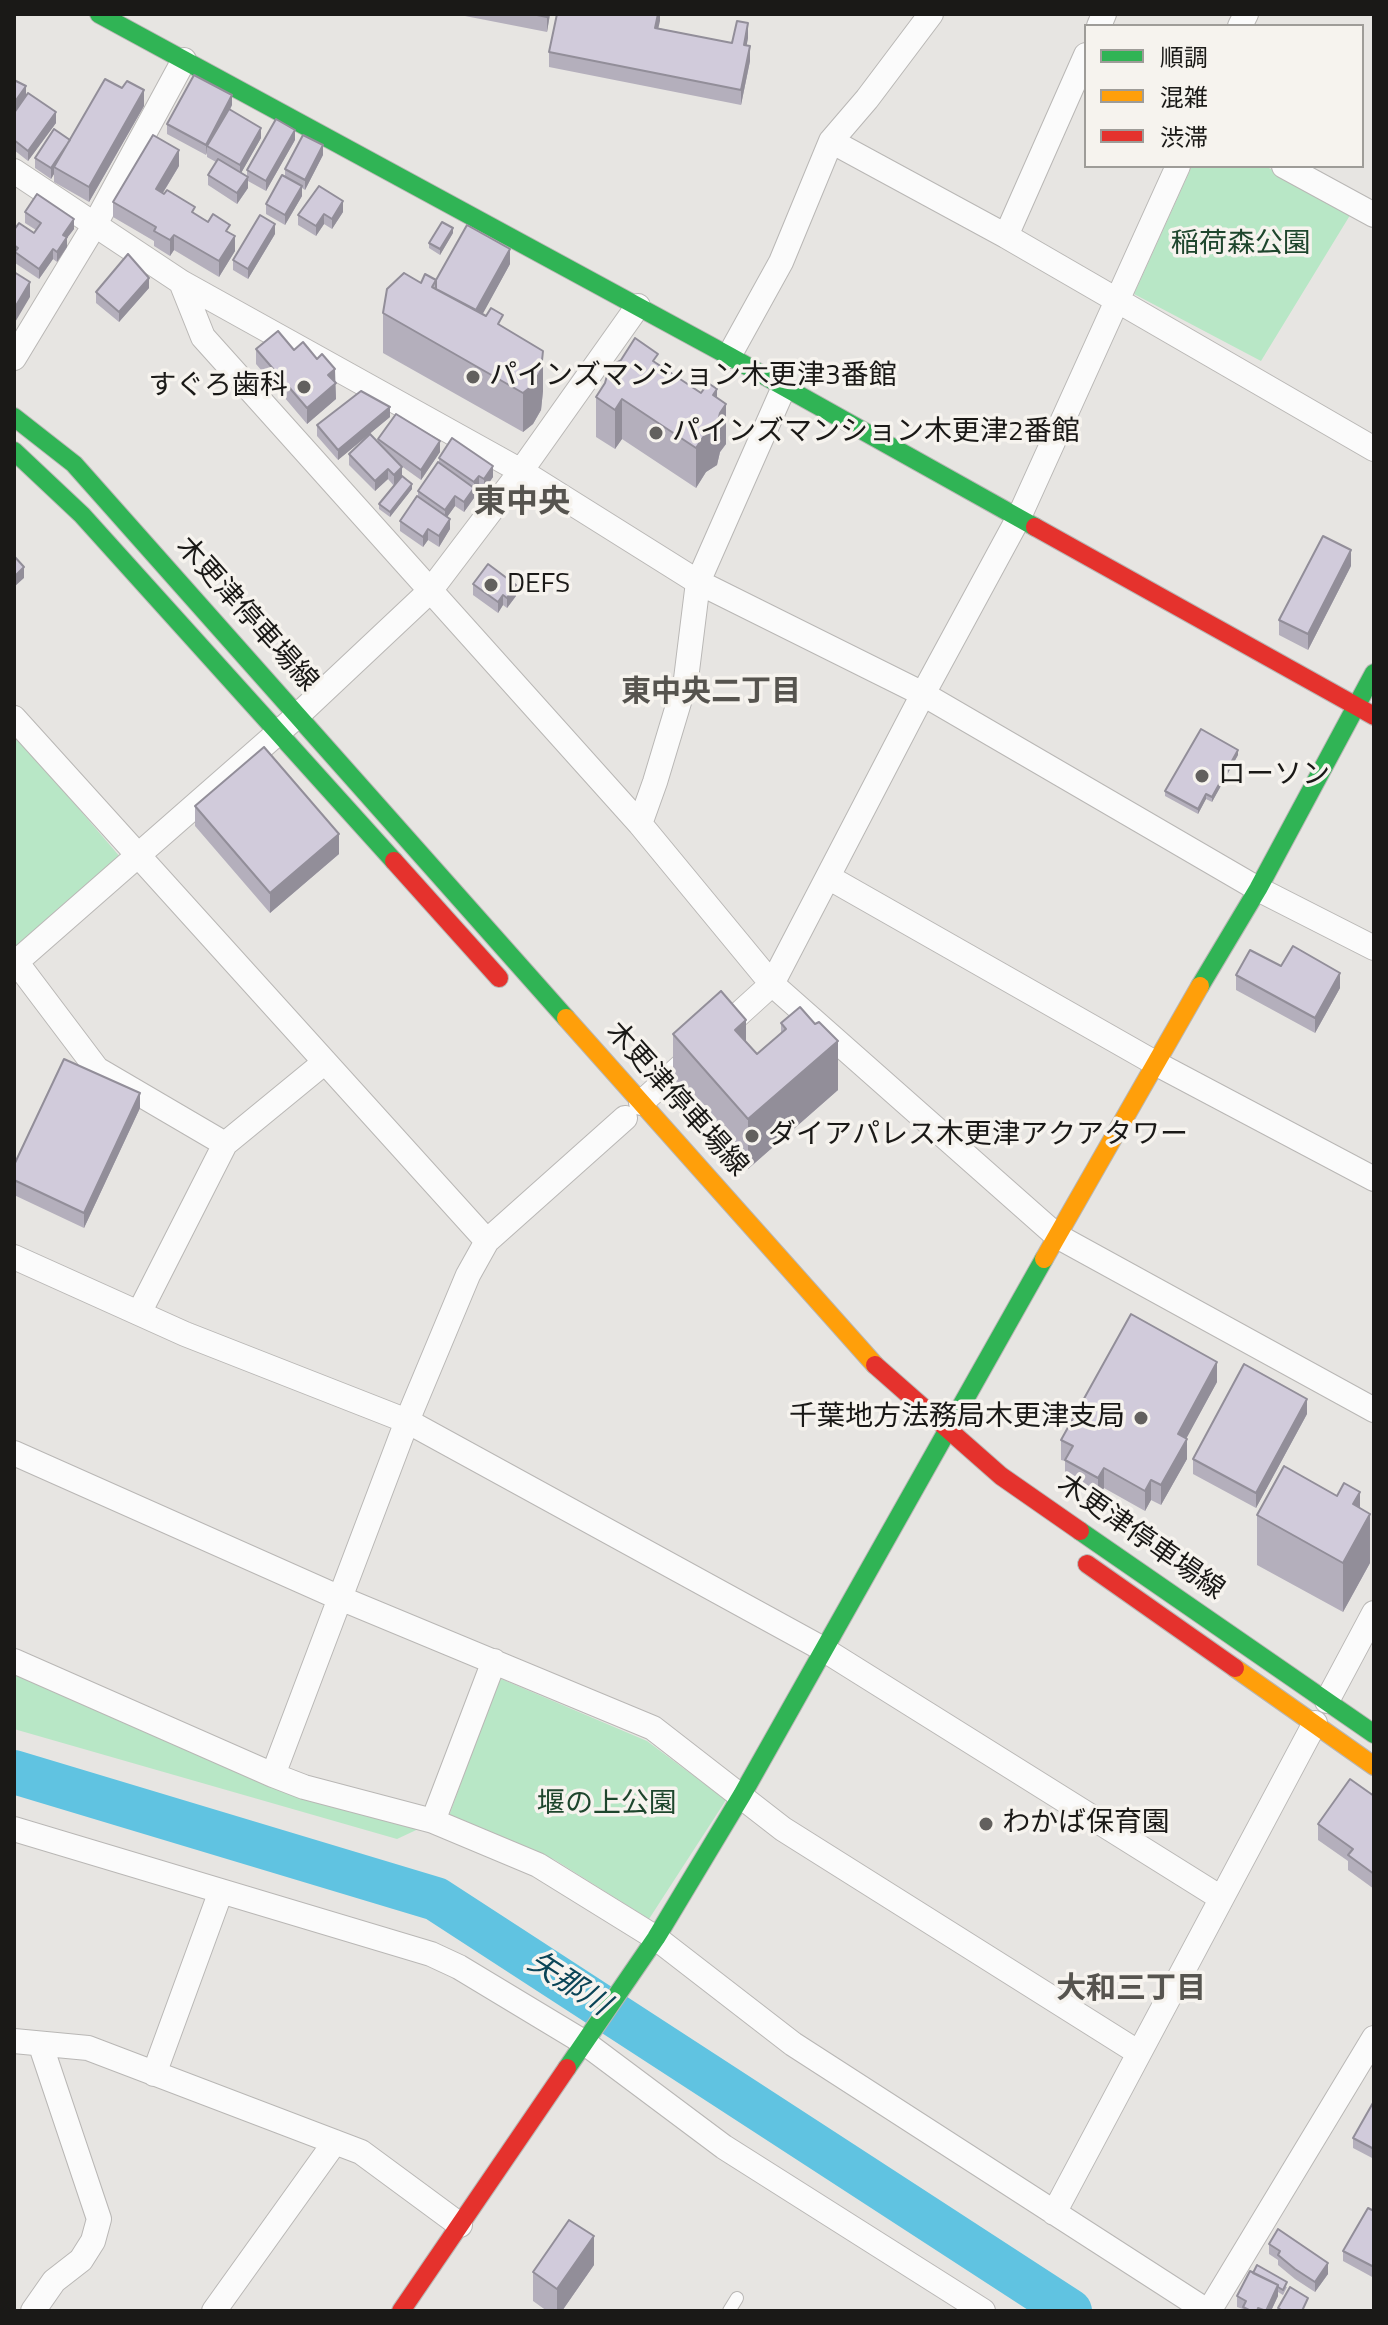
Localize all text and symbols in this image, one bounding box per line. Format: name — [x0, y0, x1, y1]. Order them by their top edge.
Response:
legend — [1084, 24, 1364, 168]
text: 順調 — [1160, 39, 1208, 75]
text: 混雑 — [1160, 79, 1208, 115]
text: 渋滞 — [1160, 119, 1208, 155]
park label: 稲荷森公園 — [1171, 228, 1311, 262]
place label: パインズマンション木更津3番館 — [489, 360, 897, 394]
marker: パインズマンション木更津3番館 — [464, 368, 482, 386]
place label: すぐろ歯科 — [148, 370, 288, 404]
marker: すぐろ歯科 — [295, 378, 313, 396]
place label: パインズマンション木更津2番館 — [672, 416, 1080, 450]
marker: パインズマンション木更津2番館 — [647, 424, 665, 442]
district label: 東中央 — [474, 485, 570, 523]
street label: 木更津停車場線 — [168, 531, 324, 699]
place label: DEFS — [507, 568, 570, 602]
marker: DEFS — [482, 576, 500, 594]
district label: 東中央二丁目 — [621, 676, 801, 712]
place label: ローソン — [1218, 759, 1330, 793]
marker: ローソン — [1193, 767, 1211, 785]
street label: 木更津停車場線 — [598, 1016, 754, 1184]
place label: ダイアパレス木更津アクアタワー — [768, 1119, 1188, 1153]
marker: ダイアパレス木更津アクアタワー — [743, 1127, 761, 1145]
place label: 千葉地方法務局木更津支局 — [789, 1401, 1125, 1435]
marker: 千葉地方法務局木更津支局 — [1132, 1409, 1150, 1427]
street label: 木更津停車場線 — [1050, 1468, 1230, 1608]
park label: 堰の上公園 — [537, 1788, 677, 1822]
place label: わかば保育園 — [1002, 1807, 1170, 1841]
marker: わかば保育園 — [977, 1815, 995, 1833]
water label: 矢那川 — [520, 1945, 616, 2025]
district label: 大和三丁目 — [1056, 1973, 1206, 2009]

